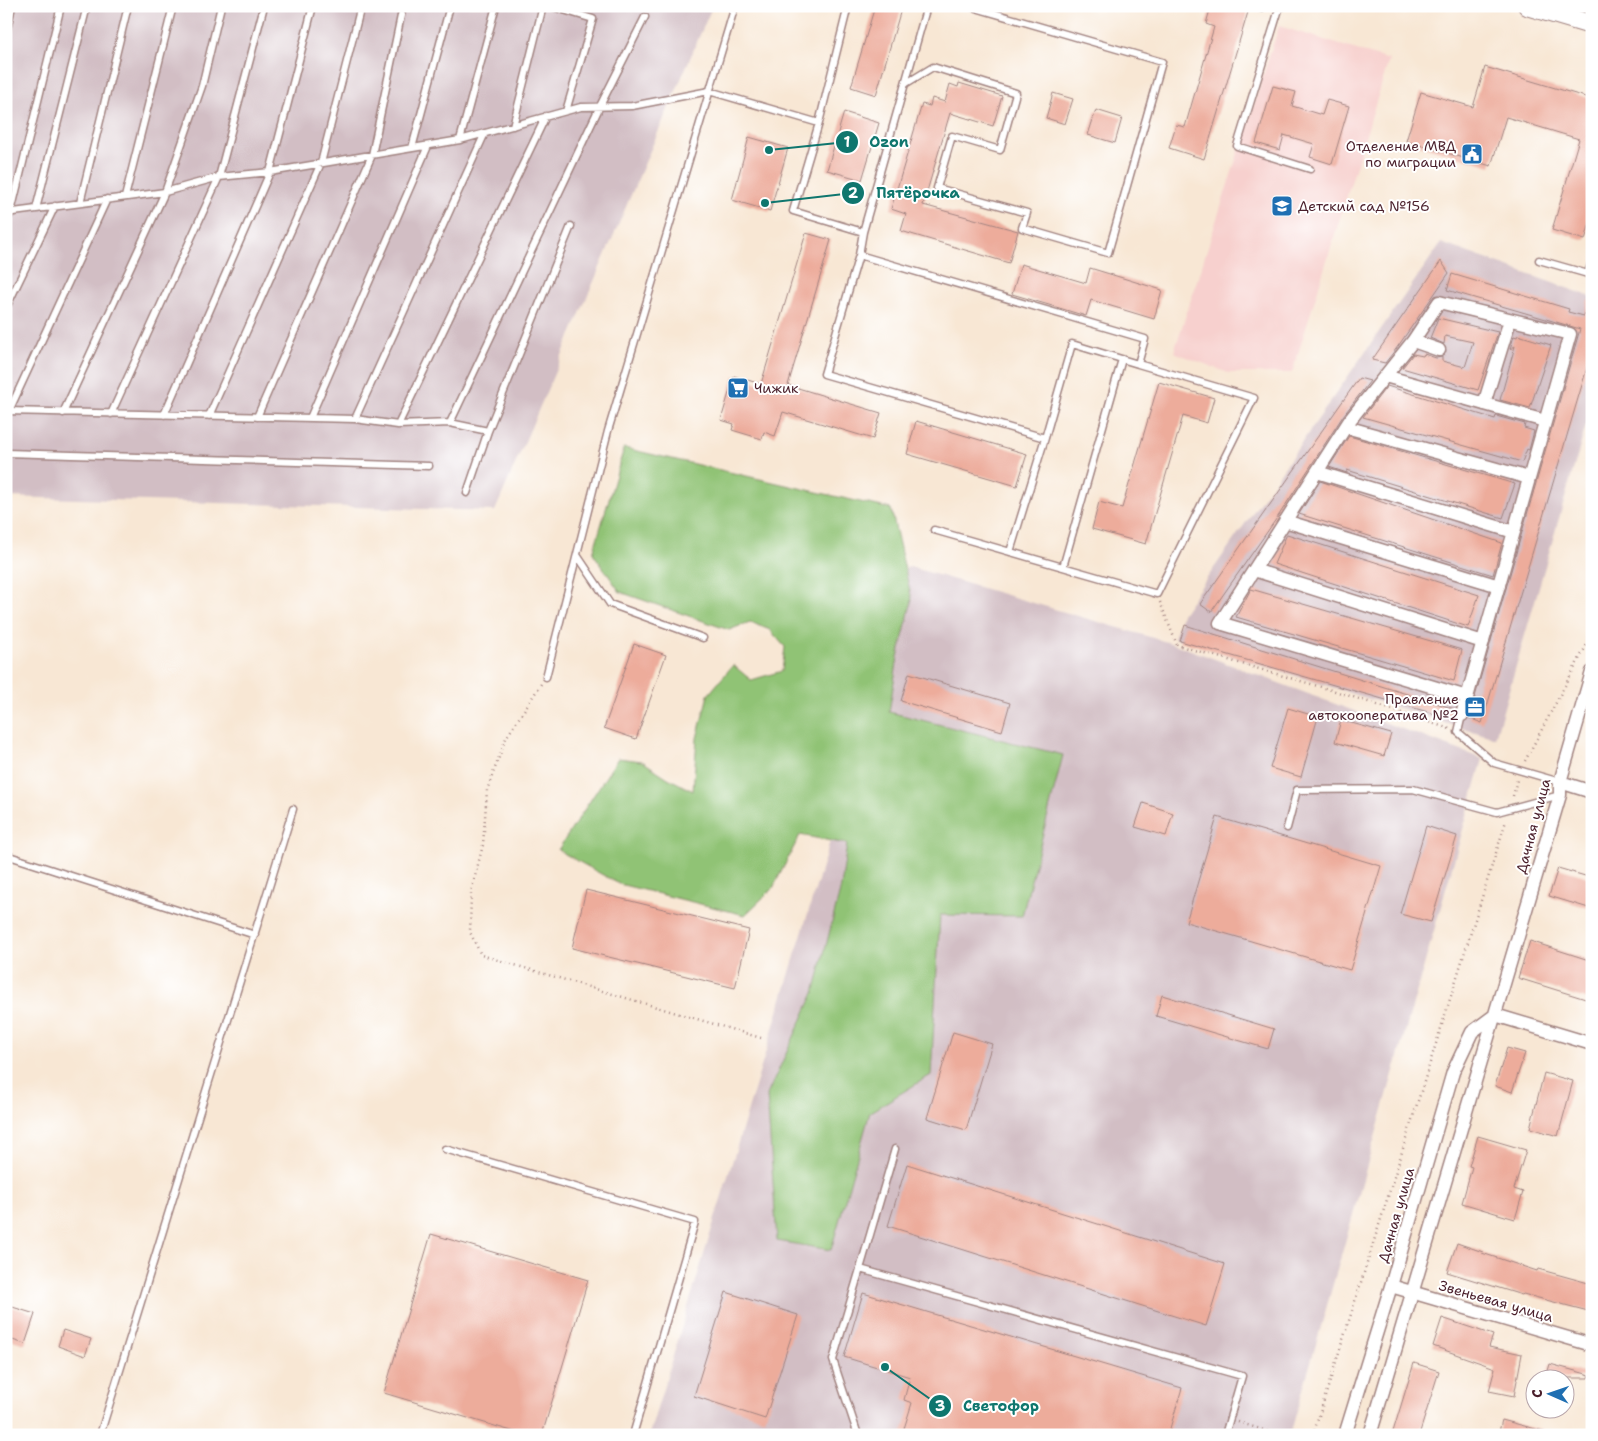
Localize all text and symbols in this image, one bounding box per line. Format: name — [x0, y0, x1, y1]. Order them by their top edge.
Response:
callout: Ozon — [834, 127, 919, 157]
text: 1 — [844, 132, 851, 152]
text: Ozon — [869, 132, 909, 152]
place label: Отделение МВД по миграции — [1346, 137, 1456, 171]
public building icon: Отделение МВД по миграции — [1460, 142, 1484, 166]
callout: Пятёрочка — [841, 178, 969, 208]
text: 2 — [848, 183, 859, 203]
text: Пятёрочка — [876, 183, 961, 203]
school or university icon: Детский сад №156 — [1270, 194, 1294, 218]
place label: Детский сад №156 — [1298, 197, 1430, 215]
supermarket icon: Чижик — [726, 376, 750, 400]
place label: Чижик — [754, 379, 799, 397]
place label: Правление автокооператива №2 — [1308, 690, 1459, 724]
office icon: Правление автокооператива №2 — [1463, 695, 1487, 719]
street label: Дачная улица — [1512, 776, 1554, 876]
street label: Дачная улица — [1374, 1165, 1418, 1264]
street label: Звеньевая улица — [1437, 1276, 1555, 1326]
north arrow — [1526, 1368, 1576, 1418]
text: С — [1528, 1389, 1546, 1398]
callout: Светофор — [928, 1391, 1049, 1421]
text: 3 — [935, 1396, 945, 1416]
text: Светофор — [963, 1396, 1039, 1416]

